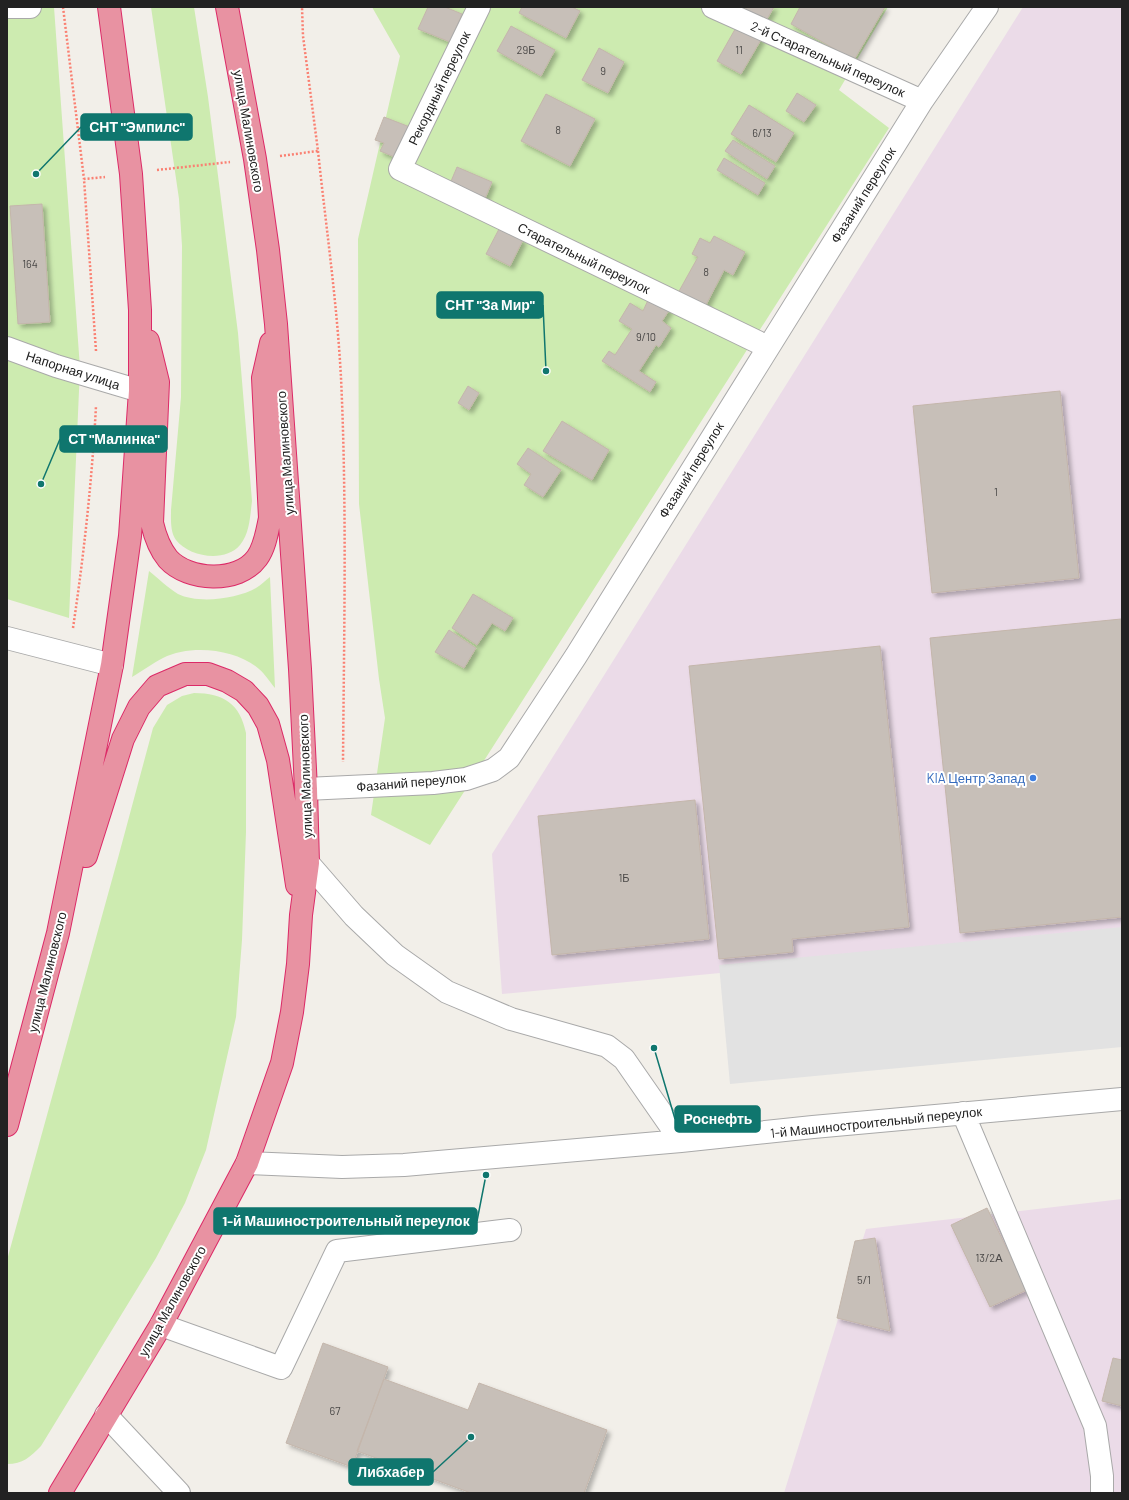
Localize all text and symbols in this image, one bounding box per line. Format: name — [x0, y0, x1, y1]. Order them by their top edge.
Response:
street label: 2-й Старательный переулок — [748, 18, 908, 100]
street label: Рекордный переулок — [404, 28, 474, 148]
house number: 29Б — [517, 43, 535, 56]
house number: 11 — [735, 43, 743, 56]
house number: 9 — [600, 64, 606, 77]
street label: улица Малиновского — [230, 69, 268, 193]
callout: СНТ "Эмпилс" — [81, 114, 192, 140]
text: СНТ "Эмпилс" — [89, 118, 185, 135]
house number: 8 — [555, 123, 561, 136]
house number: 6/13 — [752, 126, 772, 139]
street label: Фазаний переулок — [827, 144, 899, 246]
street label: Старательный переулок — [515, 219, 653, 297]
house number: 164 — [22, 257, 38, 270]
house number: 8 — [703, 265, 709, 278]
callout: СНТ "За Мир" — [437, 292, 543, 318]
text: СНТ "За Мир" — [445, 296, 535, 313]
house number: 9/10 — [636, 330, 656, 343]
street label: Напорная улица — [24, 347, 123, 393]
street label: улица Малиновского — [273, 391, 297, 515]
street label: Фазаний переулок — [655, 419, 727, 521]
callout: СТ "Малинка" — [60, 426, 167, 452]
text: СТ "Малинка" — [68, 430, 160, 447]
house number: 1 — [994, 485, 998, 498]
street label: улица Малиновского — [295, 714, 315, 838]
street label: Фазаний переулок — [356, 769, 467, 795]
place label: KIA Центр Запад — [926, 770, 1025, 786]
marker: KIA Центр Запад — [1028, 773, 1038, 783]
house number: 1Б — [618, 871, 630, 884]
street label: улица Малиновского — [24, 910, 70, 1034]
street label: 1-й Машиностроительный переулок — [769, 1103, 983, 1141]
callout: Роснефть — [675, 1106, 760, 1132]
text: Роснефть — [684, 1110, 753, 1127]
callout: 1-й Машиностроительный переулок — [214, 1208, 477, 1234]
text: 1-й Машиностроительный переулок — [222, 1212, 471, 1229]
street label: улица Малиновского — [135, 1243, 209, 1359]
house number: 13/2А — [975, 1251, 1003, 1264]
house number: 5/1 — [857, 1273, 871, 1286]
house number: 67 — [330, 1404, 340, 1417]
callout: Либхабер — [349, 1459, 433, 1485]
text: Либхабер — [357, 1463, 425, 1480]

